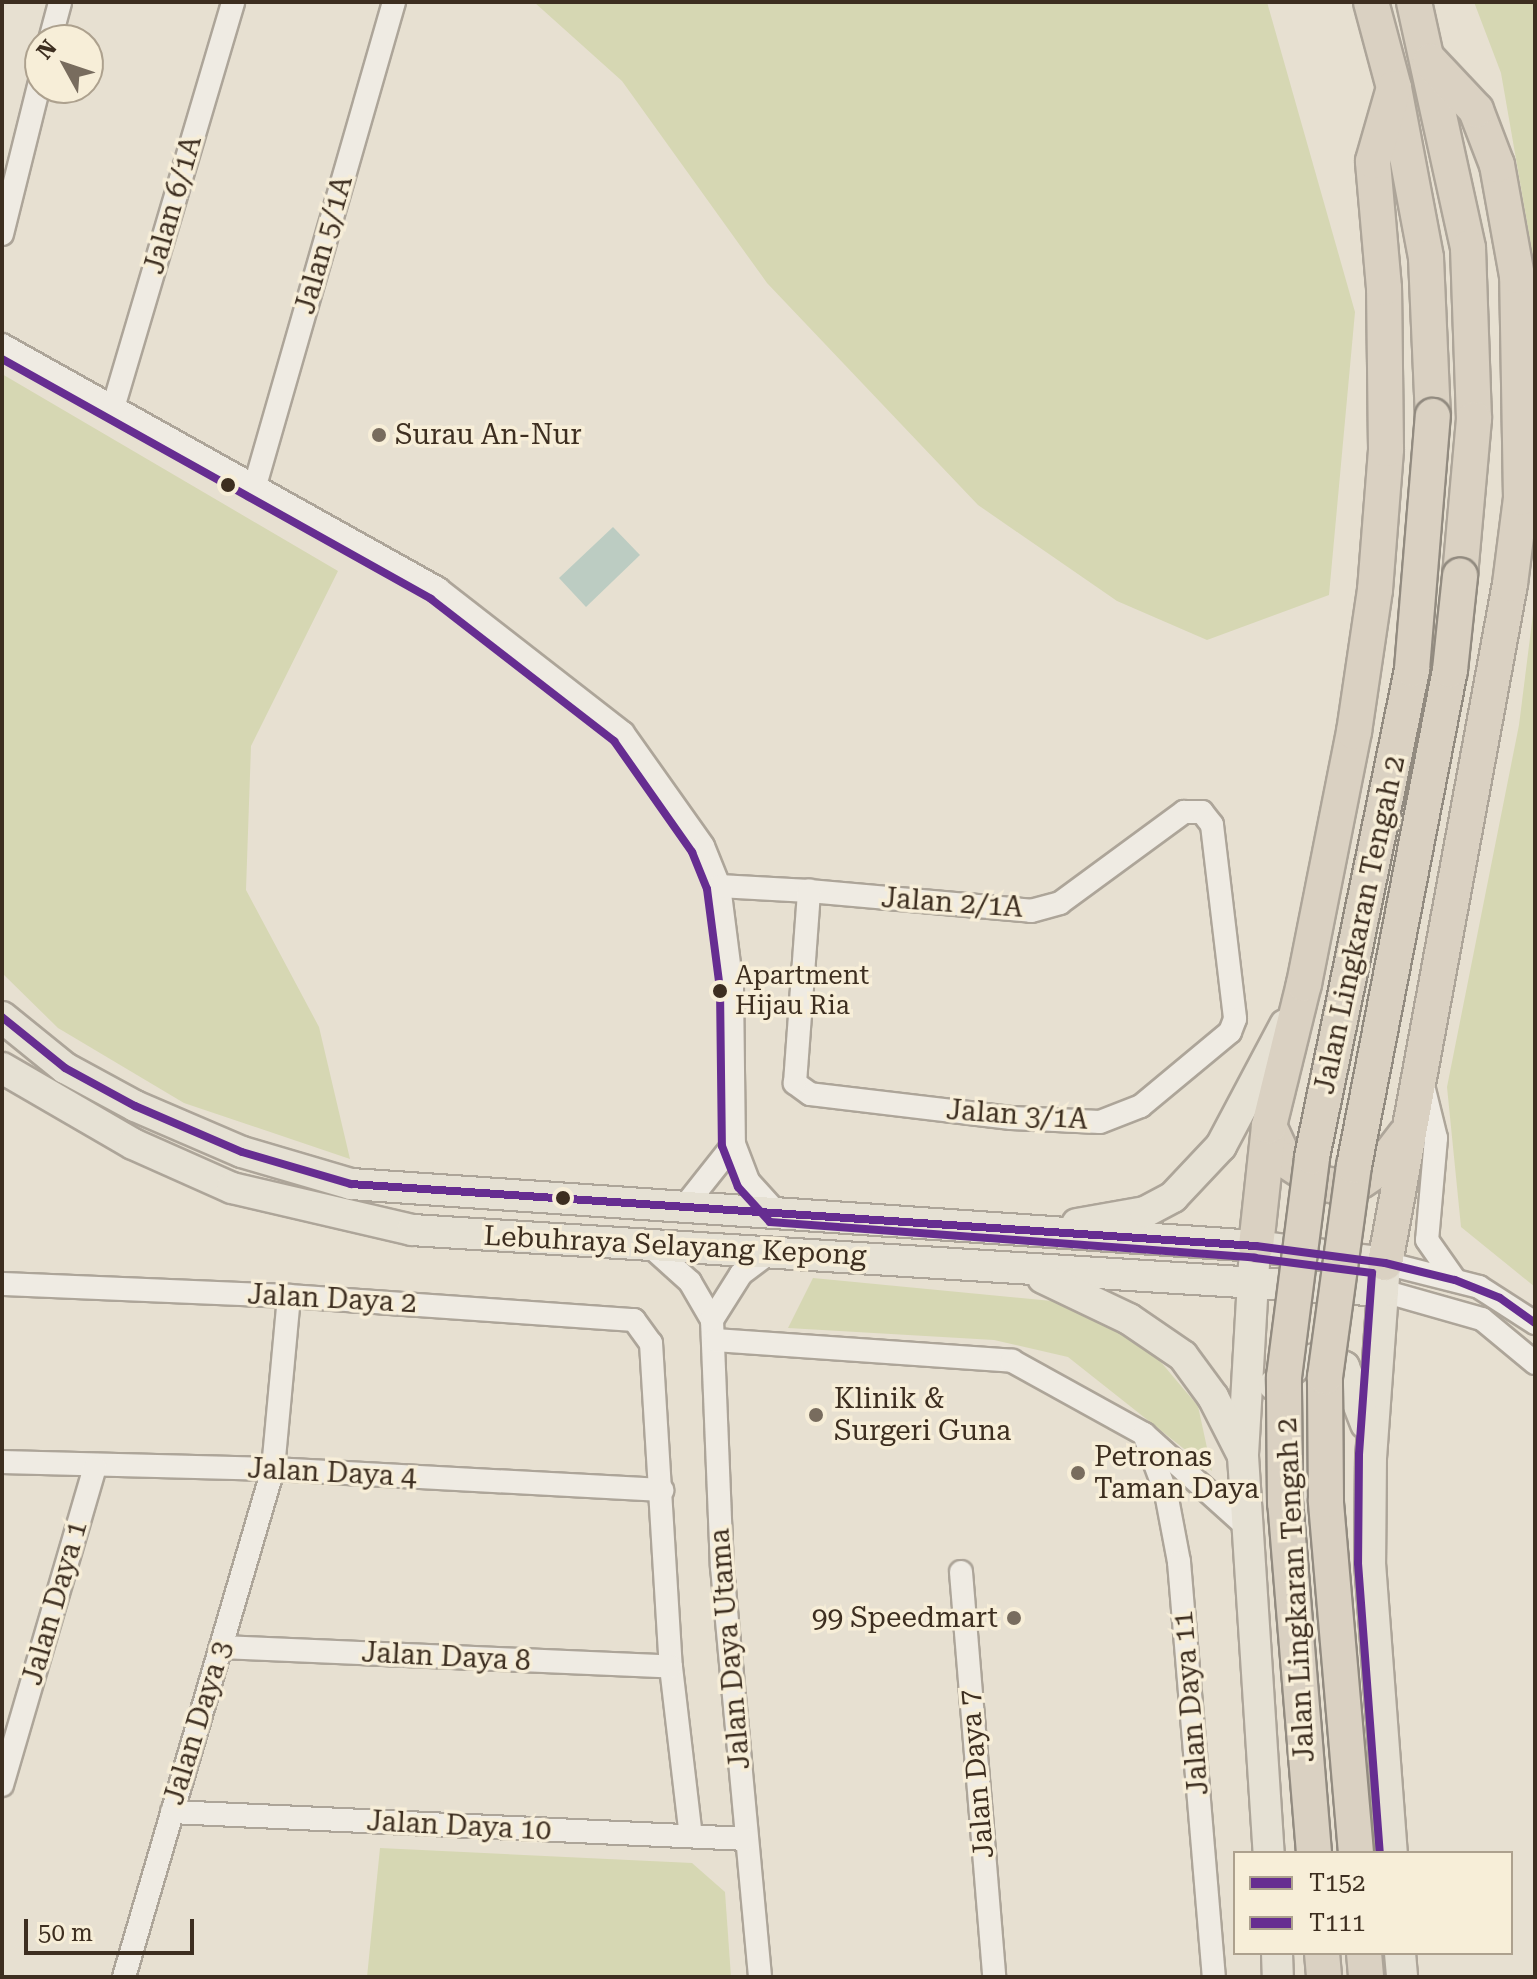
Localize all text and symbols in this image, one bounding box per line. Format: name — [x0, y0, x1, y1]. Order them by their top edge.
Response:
north arrow — [24, 24, 104, 104]
text: N — [32, 35, 62, 64]
street label: Jalan 6/1A — [137, 132, 209, 278]
street label: Jalan 5/1A — [288, 172, 360, 318]
place label: Surau An-Nur — [395, 418, 582, 452]
marker: Surau An-Nur — [370, 426, 388, 444]
unlabelled marker — [220, 477, 236, 493]
street label: Jalan Lingkaran Tengah 2 — [1308, 753, 1412, 1097]
street label: Jalan 2/1A — [880, 881, 1024, 925]
place label: Apartment Hijau Ria — [735, 960, 869, 1022]
marker: Apartment Hijau Ria — [712, 983, 728, 999]
street label: Jalan 3/1A — [945, 1093, 1089, 1137]
unlabelled marker — [555, 1190, 571, 1206]
street label: Lebuhraya Selayang Kepong — [483, 1219, 867, 1273]
street label: Jalan Daya 2 — [247, 1278, 417, 1320]
place label: Klinik & Surgeri Guna — [834, 1382, 1011, 1448]
marker: Klinik & Surgeri Guna — [805, 1404, 827, 1426]
street label: Jalan Lingkaran Tengah 2 — [1270, 1417, 1322, 1763]
place label: Petronas Taman Daya — [1094, 1440, 1259, 1506]
street label: Jalan Daya 4 — [247, 1452, 417, 1494]
marker: Petronas Taman Daya — [1069, 1464, 1087, 1482]
street label: Jalan Daya 1 — [16, 1517, 94, 1689]
street label: Jalan Daya Utama — [703, 1527, 757, 1771]
place label: 99 Speedmart — [812, 1601, 998, 1635]
marker: 99 Speedmart — [1005, 1609, 1023, 1627]
street label: Jalan Daya 11 — [1166, 1609, 1216, 1797]
street label: Jalan Daya 8 — [361, 1636, 531, 1678]
street label: Jalan Daya 3 — [157, 1637, 239, 1809]
street label: Jalan Daya 7 — [953, 1688, 1001, 1860]
street label: Jalan Daya 10 — [366, 1804, 552, 1848]
legend — [1233, 1851, 1513, 1955]
text: T152 — [1309, 1869, 1365, 1897]
scale bar — [28, 1903, 198, 1953]
text: T111 — [1309, 1909, 1365, 1937]
text: 50 m — [38, 1919, 93, 1947]

